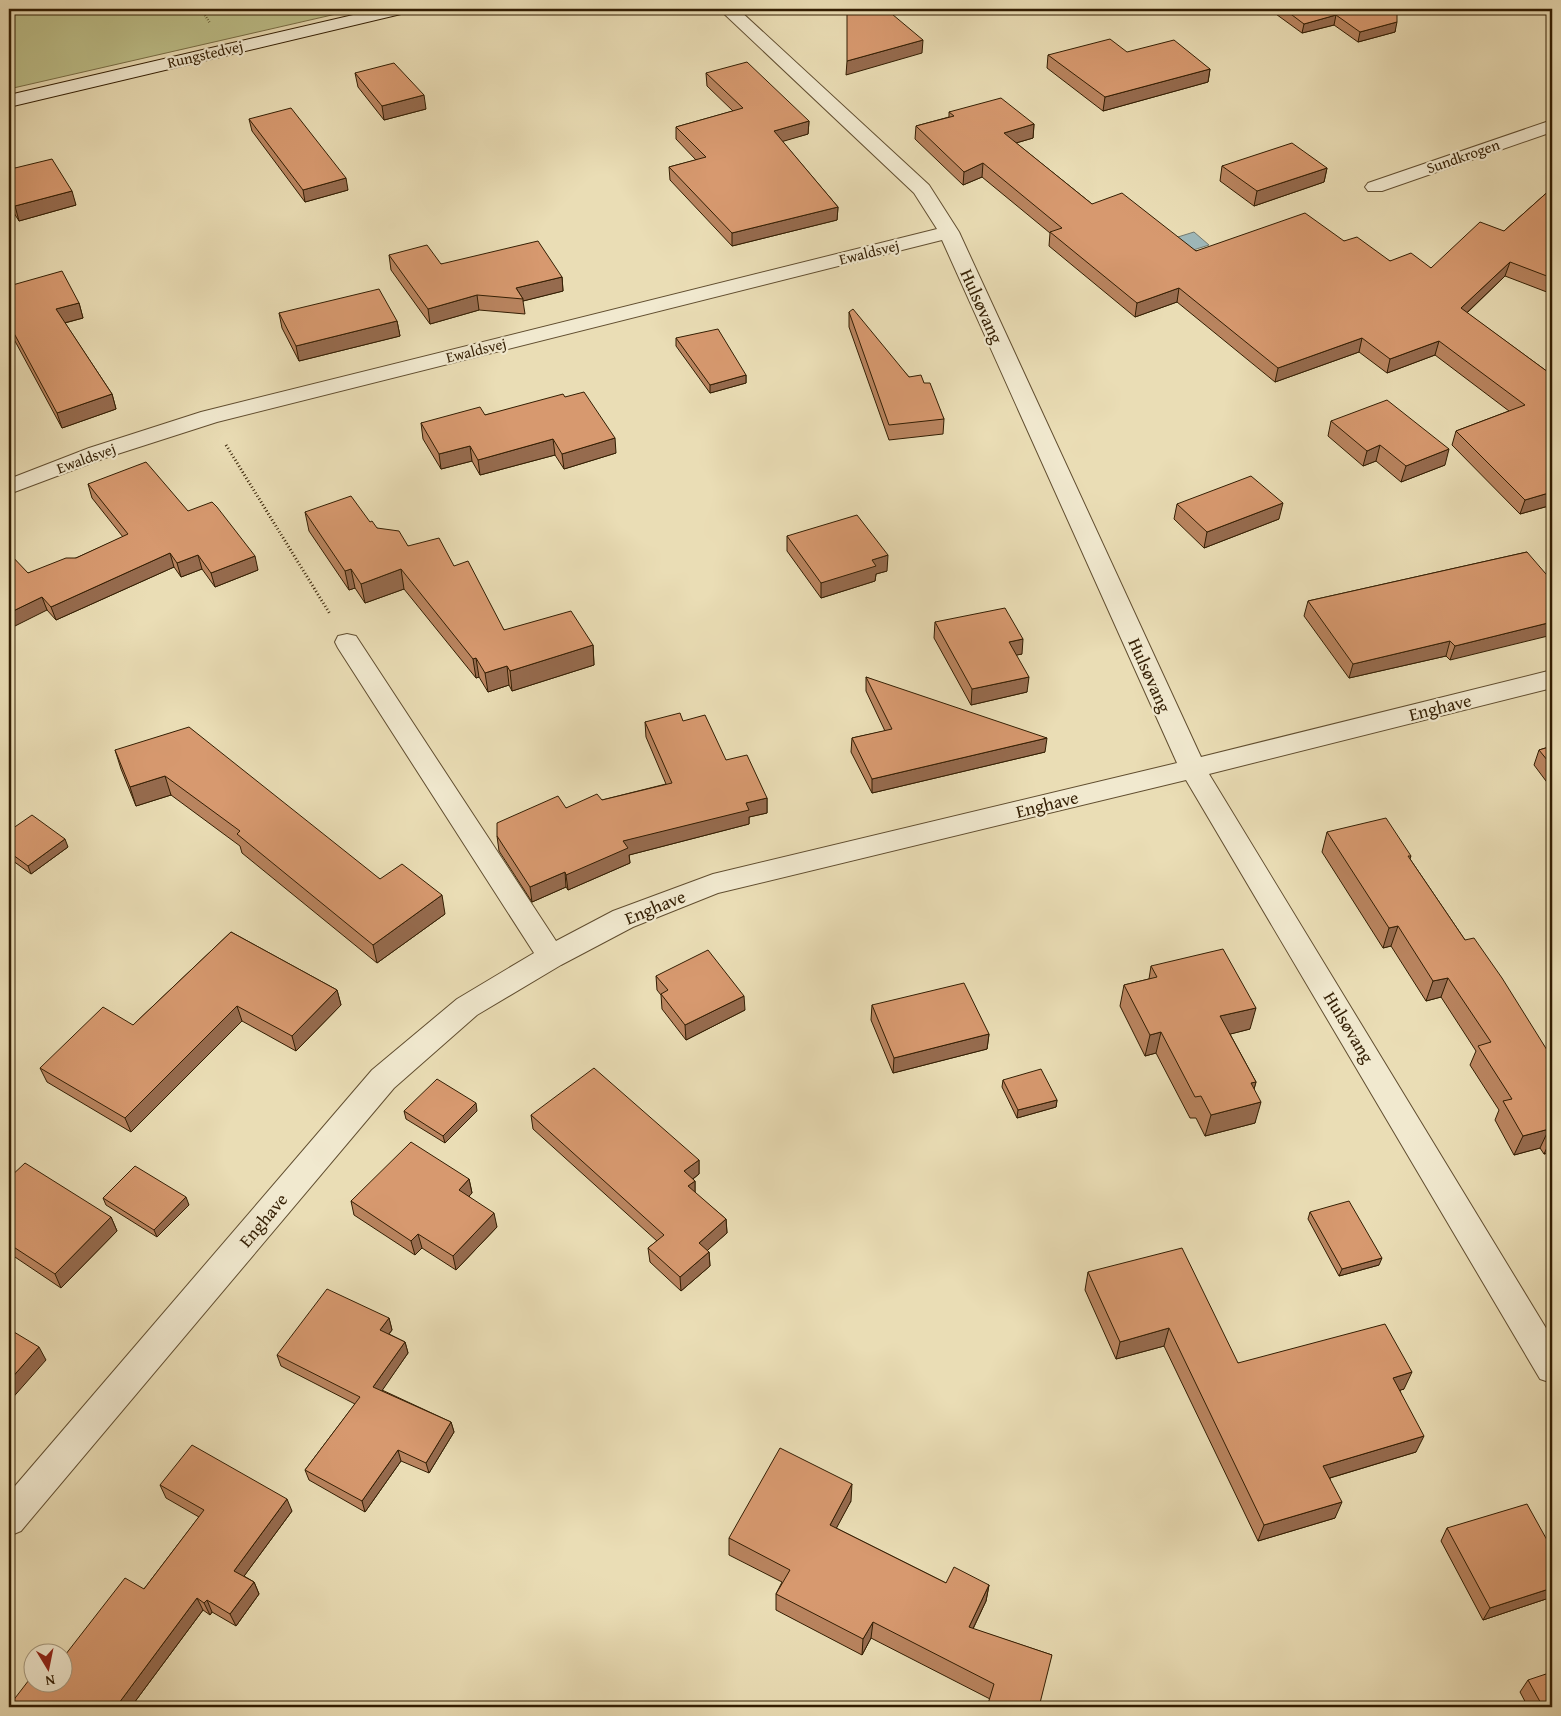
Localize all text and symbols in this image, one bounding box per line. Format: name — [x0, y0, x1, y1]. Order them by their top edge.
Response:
street label: Rungstedvej — [165, 35, 245, 73]
street label: Sundkrogen — [1424, 134, 1503, 178]
street label: Ewaldsvej — [837, 234, 901, 270]
street label: Hulsøvang — [954, 264, 1010, 348]
street label: Ewaldsvej — [444, 332, 508, 368]
street label: Ewaldsvej — [54, 438, 118, 478]
street label: Hulsøvang — [1122, 633, 1178, 717]
street label: Enghave — [1406, 686, 1474, 728]
street label: Enghave — [1013, 783, 1081, 825]
street label: Enghave — [621, 883, 689, 931]
street label: Hulsøvang — [1317, 986, 1381, 1068]
street label: Enghave — [232, 1187, 294, 1253]
north arrow — [22, 1644, 72, 1694]
text: N — [43, 1670, 57, 1692]

